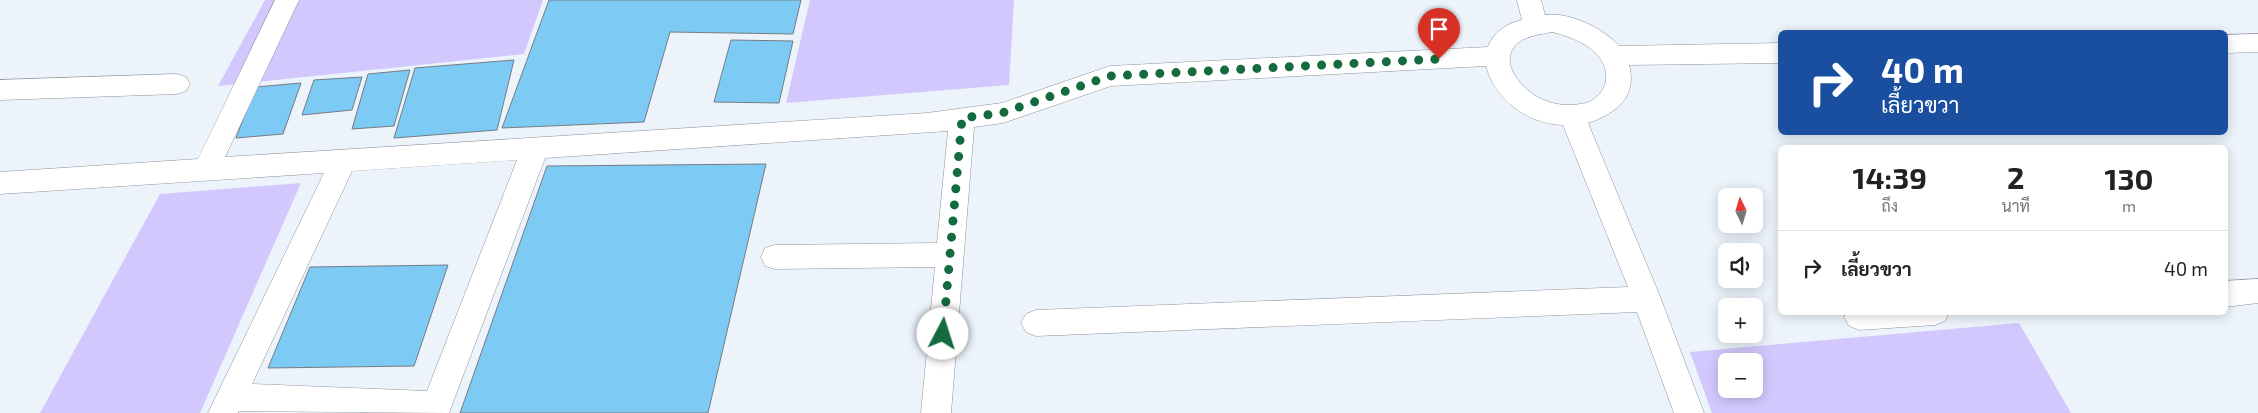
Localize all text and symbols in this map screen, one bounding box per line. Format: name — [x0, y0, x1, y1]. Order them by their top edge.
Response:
pin — [1418, 8, 1460, 59]
icon: arrive — [1425, 15, 1453, 43]
text: 40 m — [1881, 48, 1964, 90]
icon: right — [1798, 50, 1863, 115]
text: เลี้ยวขวา — [1881, 91, 1959, 117]
text: 14:39 — [1853, 159, 1927, 195]
text: 2 — [2007, 159, 2025, 195]
text: 130 — [2105, 160, 2153, 196]
north arrow — [1718, 188, 1762, 232]
map controls — [1718, 188, 1763, 398]
text: ถึง — [1882, 196, 1898, 215]
text: นาที — [2002, 196, 2030, 215]
text: m — [2122, 196, 2136, 215]
button: sound — [1718, 243, 1763, 288]
icon: right — [1798, 254, 1826, 282]
text: เลี้ยวขวา — [1841, 257, 1912, 280]
text: 40 m — [2164, 257, 2208, 280]
button: + — [1718, 298, 1763, 343]
position arrow — [916, 307, 968, 359]
button: − — [1718, 353, 1763, 398]

